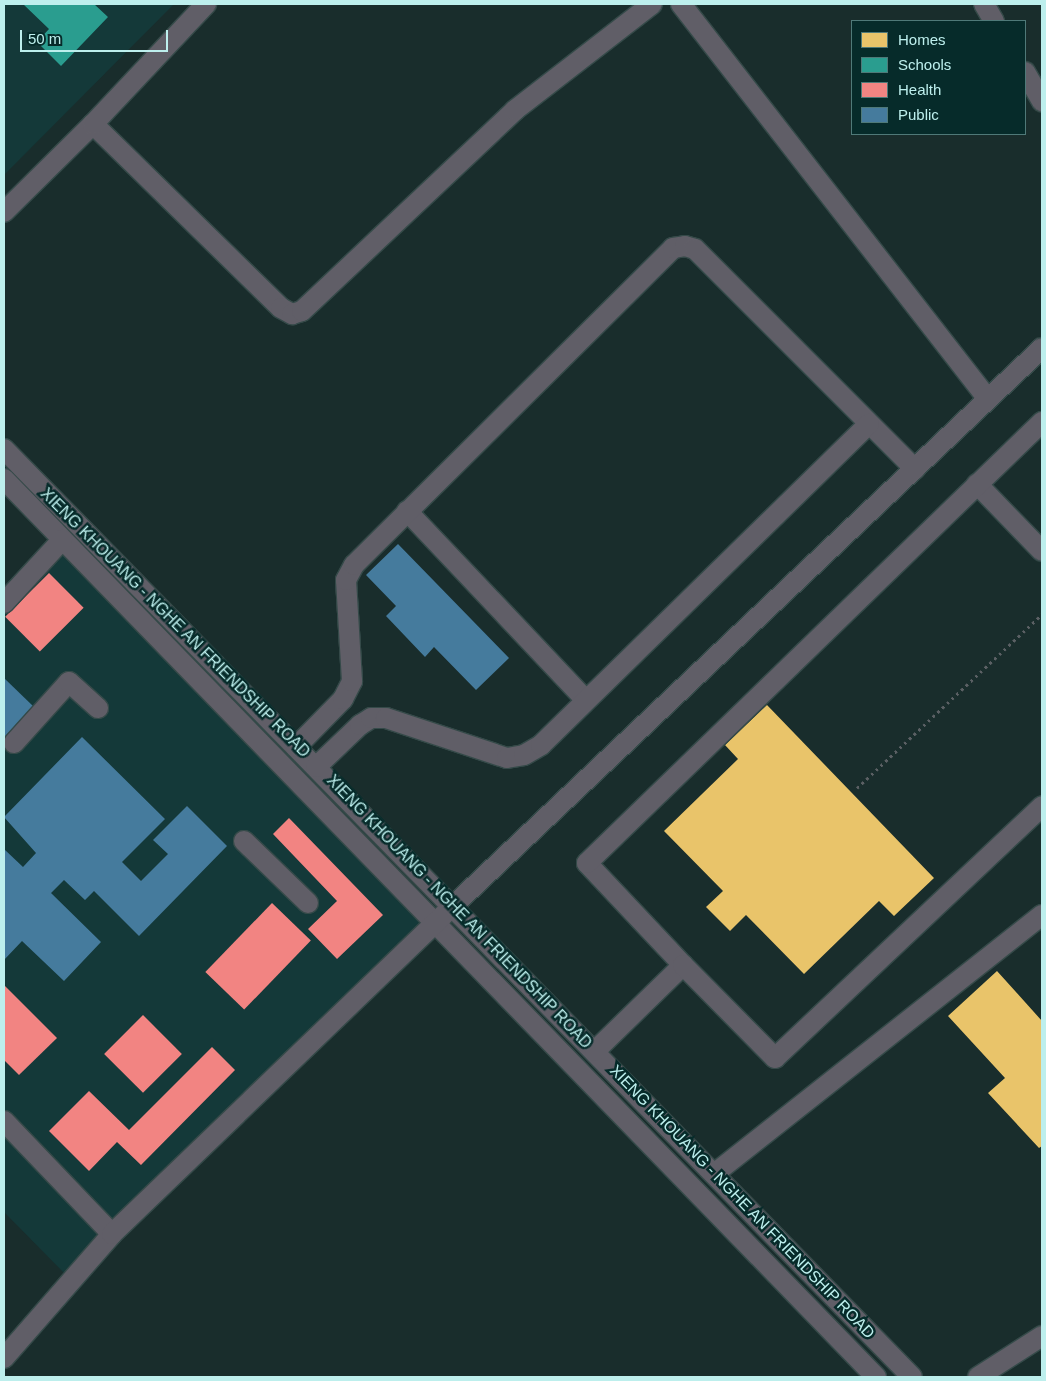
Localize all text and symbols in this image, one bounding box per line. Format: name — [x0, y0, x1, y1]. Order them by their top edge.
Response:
scale bar — [22, 20, 170, 52]
legend — [851, 20, 1026, 135]
text: 50 m — [28, 30, 61, 47]
text: Homes — [898, 31, 946, 48]
text: Schools — [898, 56, 951, 73]
text: Health — [898, 81, 941, 98]
text: Public — [898, 106, 939, 123]
street label: XIENG KHOUANG - NGHE AN FRIENDSHIP ROAD — [36, 484, 314, 762]
street label: XIENG KHOUANG - NGHE AN FRIENDSHIP ROAD — [322, 771, 596, 1053]
street label: XIENG KHOUANG - NGHE AN FRIENDSHIP ROAD — [605, 1061, 879, 1343]

